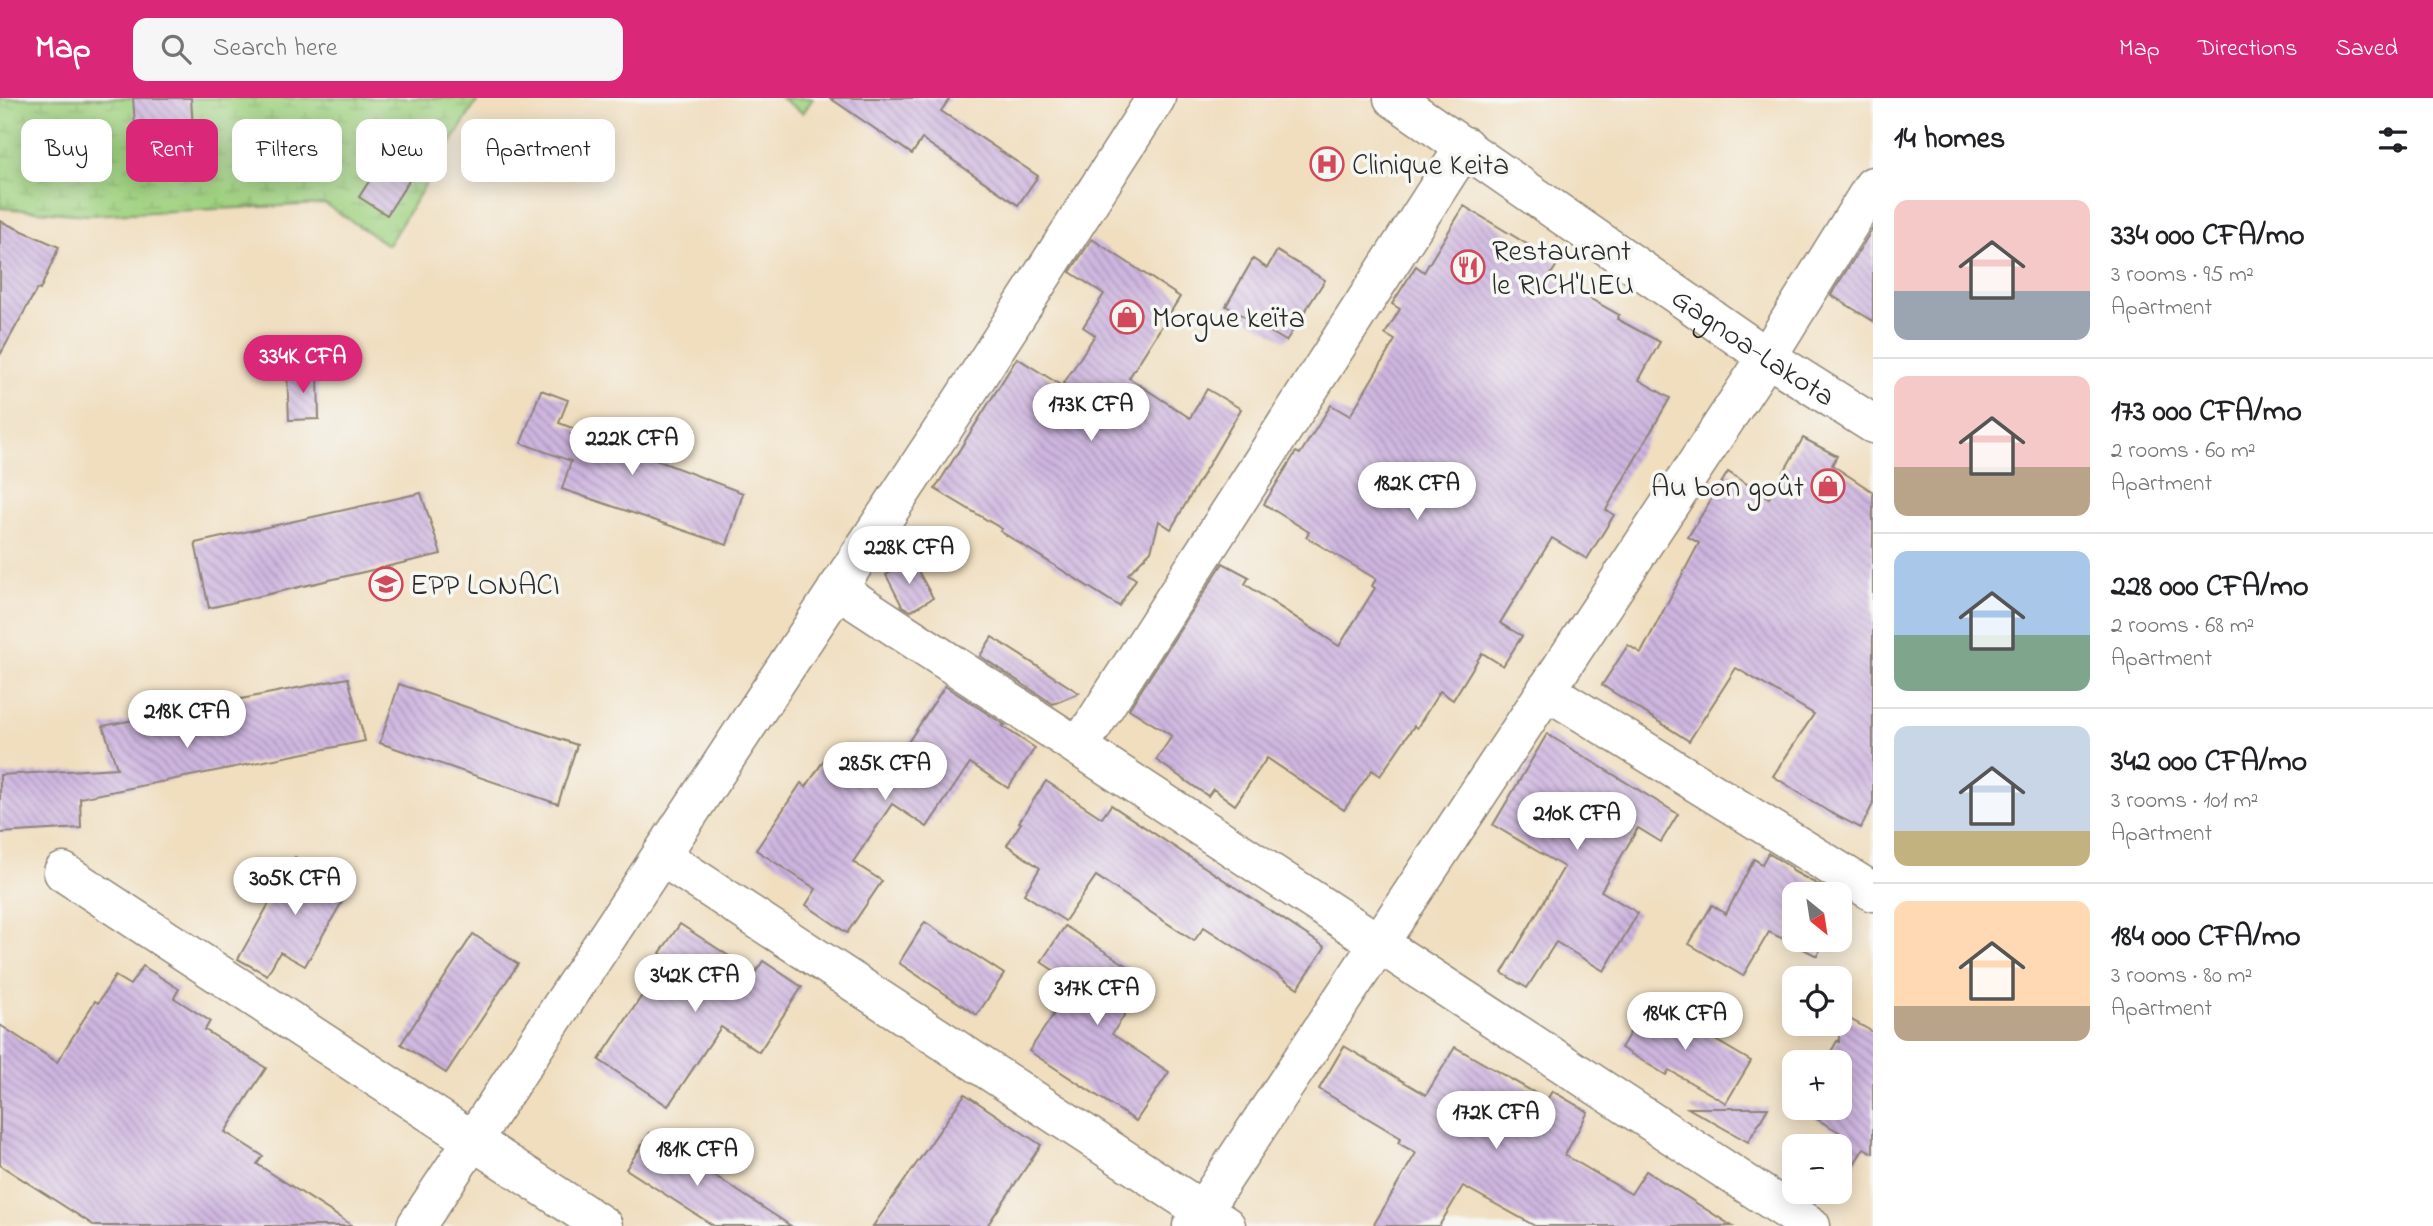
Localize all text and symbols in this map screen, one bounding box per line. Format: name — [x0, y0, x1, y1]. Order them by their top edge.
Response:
search box — [133, 18, 623, 81]
text: Map — [35, 25, 91, 73]
icon: search — [157, 30, 195, 68]
text: Search here — [213, 30, 337, 68]
text: Map — [2119, 32, 2160, 67]
text: Directions — [2198, 32, 2297, 67]
text: Saved — [2335, 32, 2398, 67]
text: 14 homes — [1894, 118, 2005, 162]
chip: Buy — [21, 119, 112, 182]
chip: Rent — [126, 119, 218, 182]
chip: Filters — [232, 119, 342, 182]
chip: New — [356, 119, 447, 182]
chip: Apartment — [461, 119, 615, 182]
icon: filters — [2374, 121, 2412, 159]
hospital icon: Clinique Keita — [1308, 145, 1346, 183]
place label: Clinique Keita — [1352, 145, 1509, 189]
text: 334 000 CFA/mo — [2111, 215, 2305, 259]
icon: home — [1950, 228, 2034, 312]
place label: Restaurant le RICH'LIEU — [1492, 231, 1634, 309]
restaurant icon: Restaurant le RICH'LIEU — [1449, 248, 1487, 286]
text: 3 rooms · 95 m² — [2111, 259, 2254, 292]
street label: Gagnoa-Lakota — [1661, 278, 1843, 420]
text: Apartment — [2111, 292, 2212, 325]
shop icon: Morgue keïta — [1108, 298, 1146, 336]
place label: Morgue keïta — [1152, 298, 1305, 342]
pin: 334K CFA — [231, 336, 375, 395]
text: 334K CFA — [259, 341, 347, 374]
pin: 173K CFA — [1019, 384, 1163, 443]
text: 173K CFA — [1049, 389, 1133, 422]
text: 173 000 CFA/mo — [2111, 391, 2302, 435]
icon: home — [1950, 404, 2034, 488]
pin: 222K CFA — [560, 418, 704, 477]
text: 222K CFA — [586, 423, 678, 456]
text: 2 rooms · 60 m² — [2111, 435, 2256, 468]
pin: 182K CFA — [1345, 462, 1489, 522]
place label: Au bon goût — [1651, 467, 1804, 511]
shop icon: Au bon goût — [1809, 467, 1847, 505]
text: 182K CFA — [1374, 468, 1460, 501]
text: Apartment — [2111, 468, 2212, 501]
pin: 228K CFA — [837, 526, 981, 586]
text: 228K CFA — [864, 532, 954, 565]
school or university icon: EPP LONACI — [367, 565, 405, 603]
place label: EPP LONACI — [410, 565, 560, 609]
text: 228 000 CFA/mo — [2111, 566, 2309, 610]
icon: home — [1950, 579, 2034, 663]
text: 2 rooms · 68 m² — [2111, 610, 2254, 643]
text: Apartment — [2111, 643, 2212, 676]
pin: 218K CFA — [115, 690, 259, 750]
text: 218K CFA — [144, 696, 230, 729]
text: 342 000 CFA/mo — [2111, 741, 2307, 785]
pin: 285K CFA — [813, 742, 957, 802]
text: 285K CFA — [839, 748, 931, 781]
icon: home — [1950, 754, 2034, 838]
text: 3 rooms · 101 m² — [2111, 785, 2258, 818]
pin: 210K CFA — [1505, 792, 1649, 852]
text: 210K CFA — [1533, 798, 1621, 831]
text: Apartment — [2111, 818, 2212, 851]
pin: 305K CFA — [223, 858, 367, 917]
text: 305K CFA — [249, 863, 341, 896]
north arrow — [1782, 882, 1852, 952]
map controls — [1782, 882, 1852, 1204]
text: 184 000 CFA/mo — [2111, 916, 2301, 960]
icon: home — [1950, 929, 2034, 1013]
pin: 342K CFA — [623, 954, 767, 1014]
text: 342K CFA — [650, 960, 740, 993]
text: 3 rooms · 80 m² — [2111, 960, 2252, 993]
button: locate — [1782, 966, 1852, 1036]
pin: 317K CFA — [1025, 968, 1169, 1027]
text: 317K CFA — [1055, 973, 1139, 1006]
pin: 184K CFA — [1613, 992, 1757, 1052]
text: Apartment — [2111, 993, 2212, 1026]
text: 184K CFA — [1643, 998, 1727, 1031]
button: + — [1782, 1050, 1852, 1120]
pin: 172K CFA — [1424, 1091, 1568, 1151]
text: 172K CFA — [1453, 1097, 1539, 1130]
pin: 181K CFA — [625, 1128, 769, 1188]
text: 181K CFA — [656, 1134, 738, 1167]
button: − — [1782, 1134, 1852, 1204]

